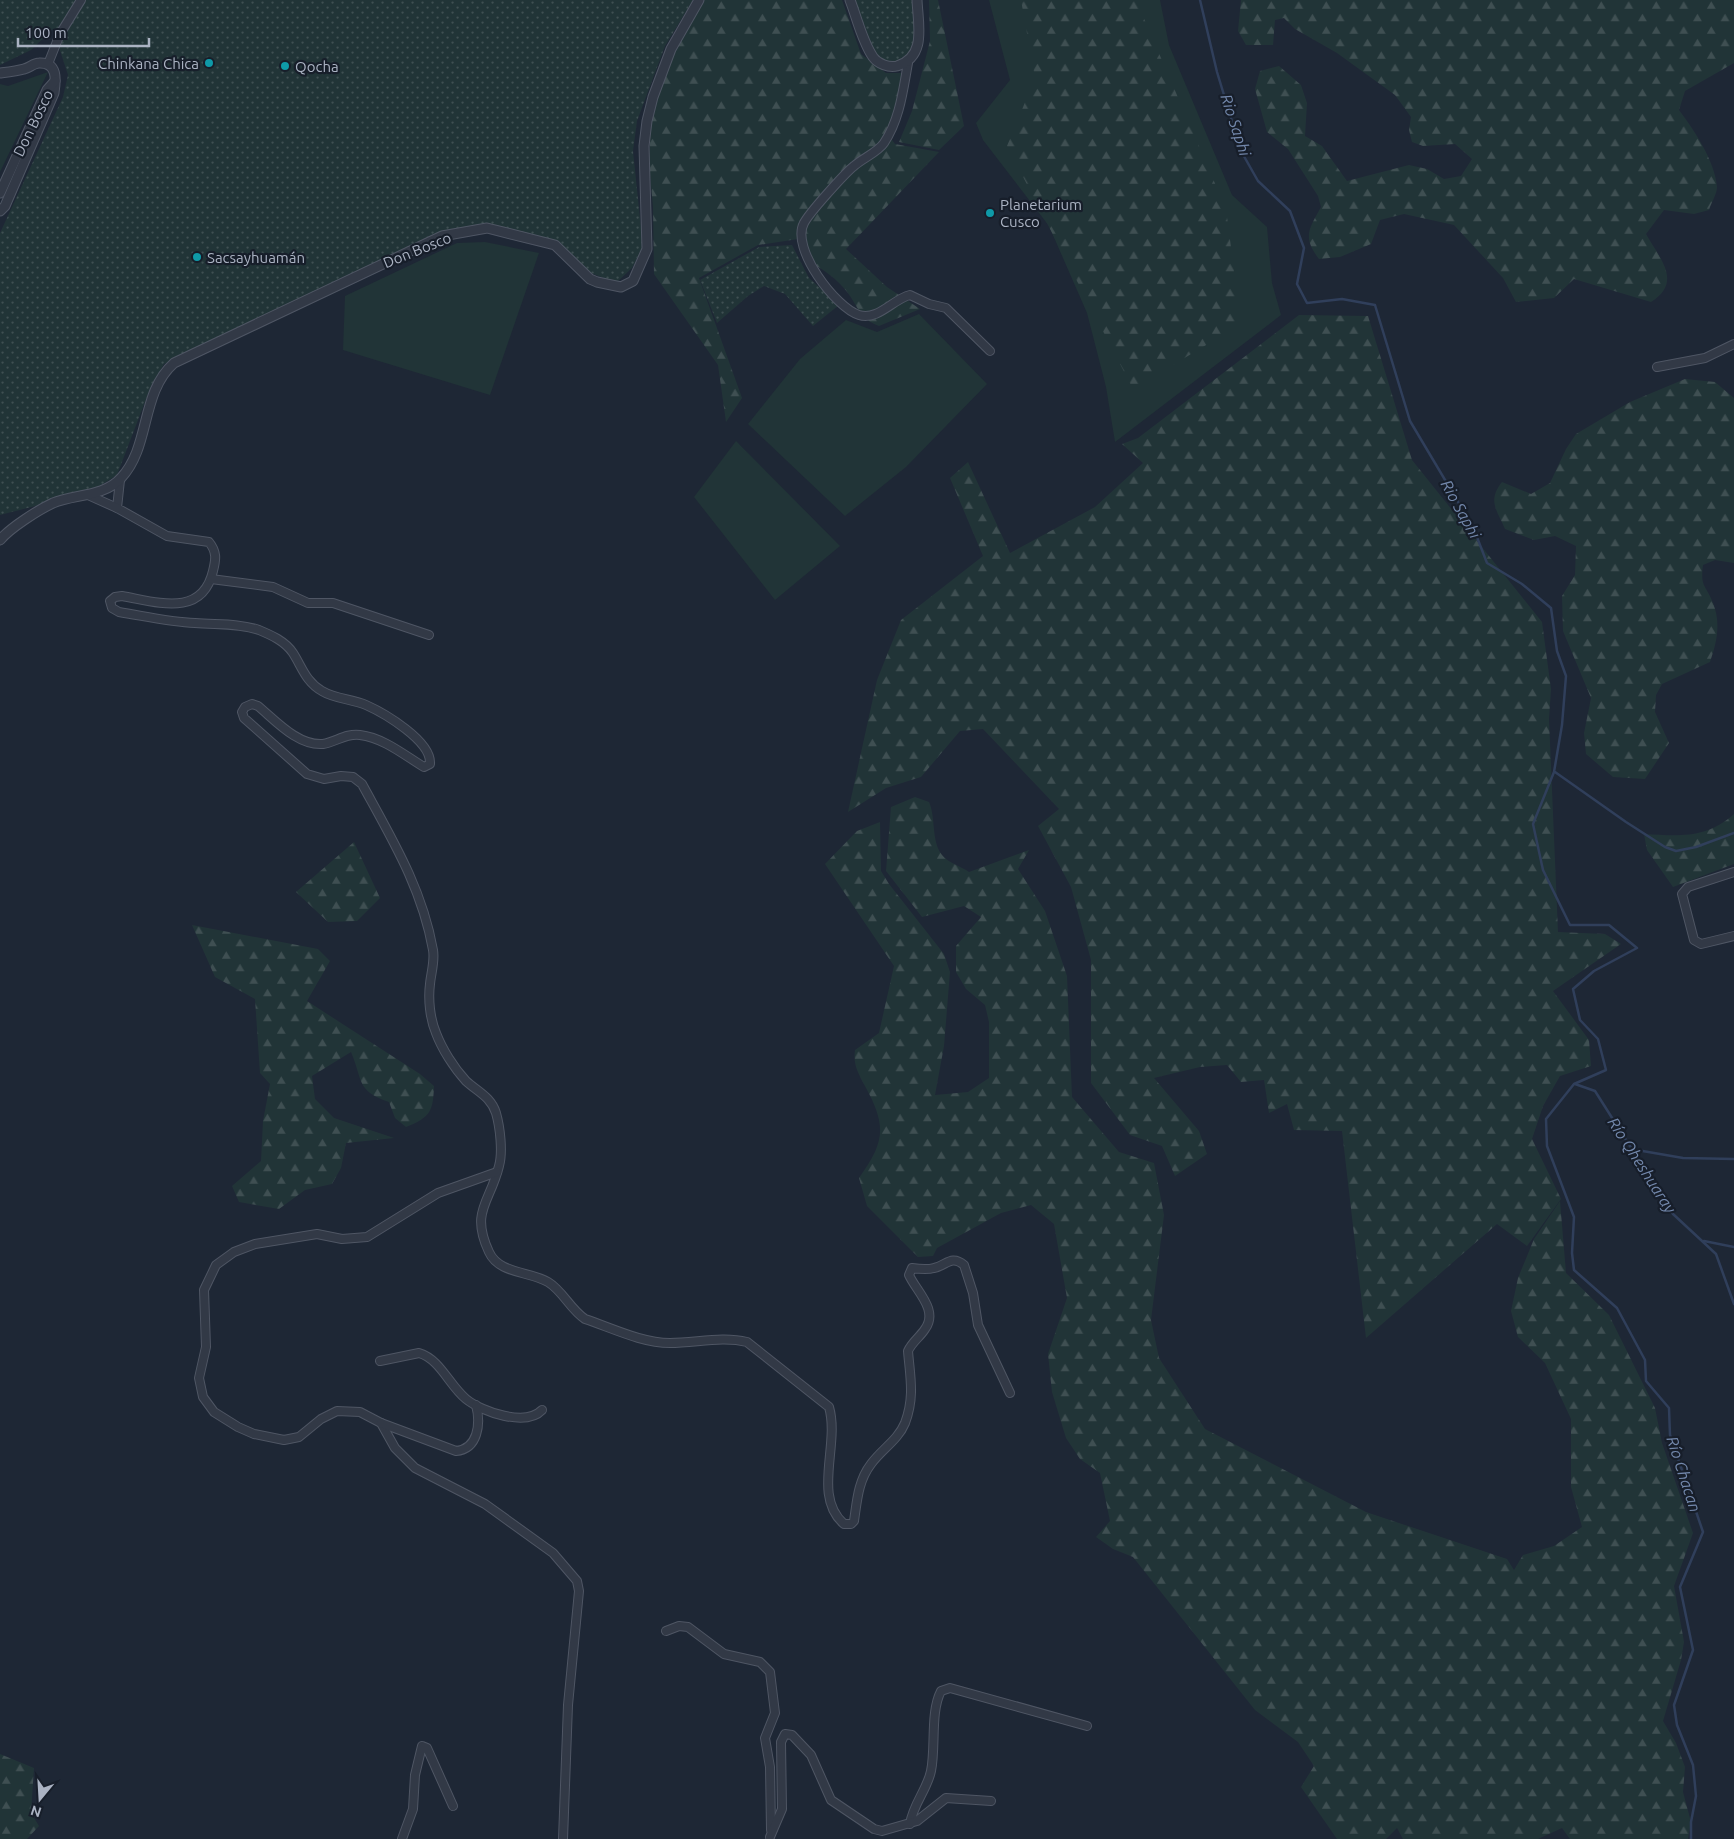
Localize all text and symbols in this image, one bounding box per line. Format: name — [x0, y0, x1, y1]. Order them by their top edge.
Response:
scale bar — [18, 15, 149, 47]
text: 100 m — [25, 24, 67, 41]
place label: Chinkana Chica — [98, 55, 199, 72]
marker: Chinkana Chica — [203, 57, 215, 69]
place label: Qocha — [295, 58, 339, 75]
marker: Qocha — [279, 60, 291, 72]
street label: Don Bosco — [10, 87, 56, 159]
water label: Rio Saphi — [1218, 92, 1255, 159]
place label: Planetarium Cusco — [1000, 196, 1082, 230]
marker: Planetarium Cusco — [984, 207, 996, 219]
street label: Don Bosco — [380, 229, 454, 271]
place label: Sacsayhuamán — [207, 249, 305, 266]
marker: Sacsayhuamán — [191, 251, 203, 263]
water label: Rio Saphi — [1438, 477, 1485, 542]
water label: Río Qheshuaray — [1604, 1114, 1680, 1217]
water label: Río Chacan — [1663, 1434, 1705, 1514]
north arrow — [15, 1774, 65, 1824]
text: N — [29, 1802, 43, 1821]

